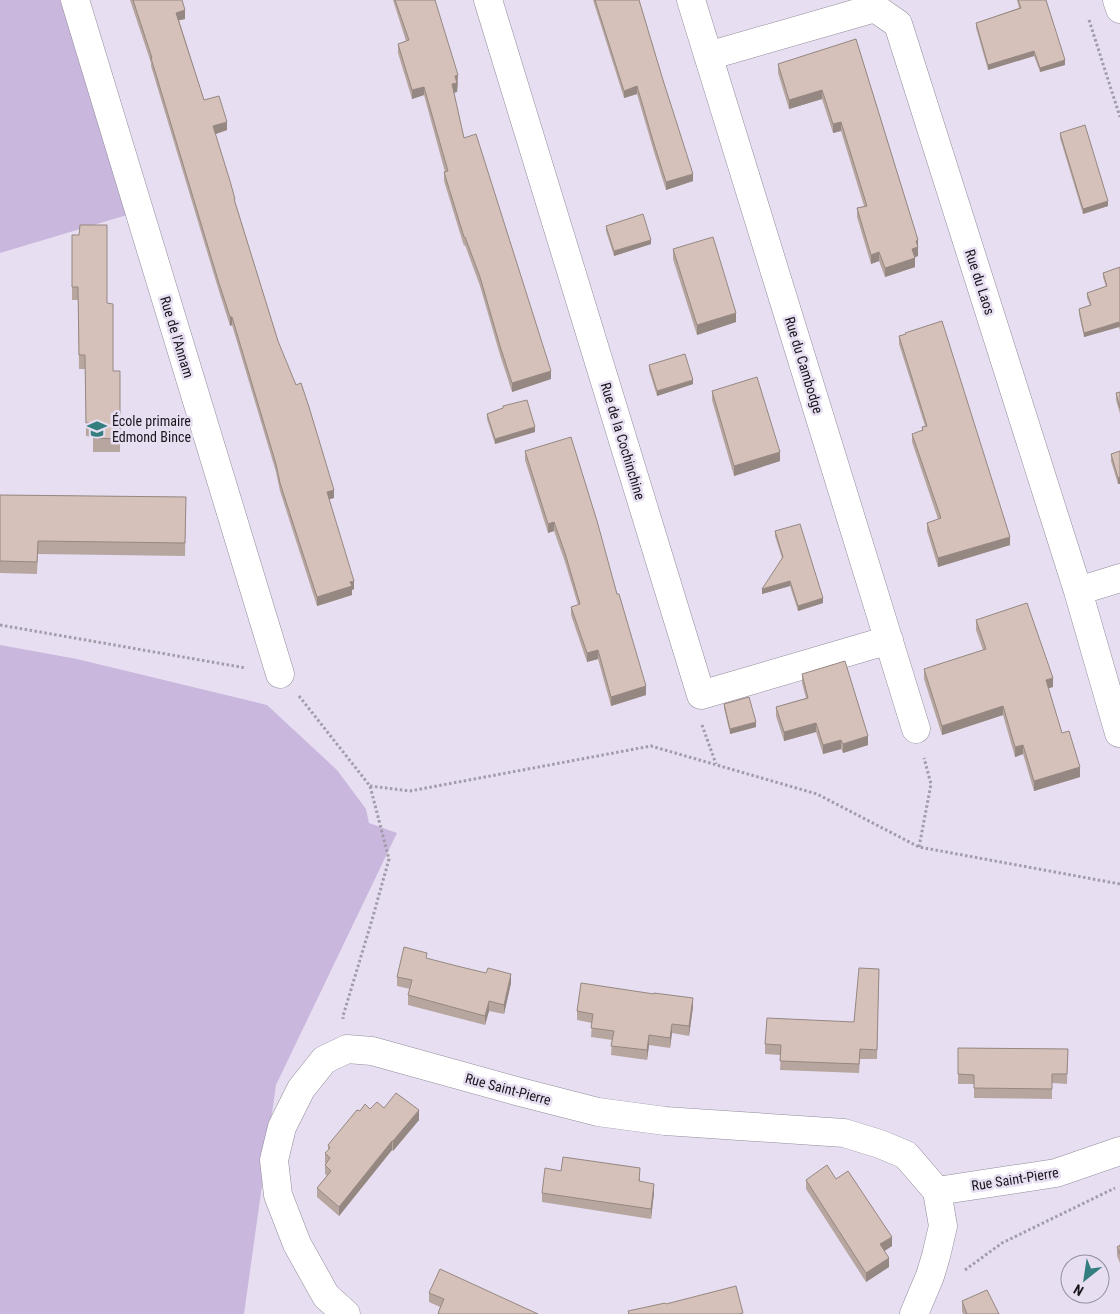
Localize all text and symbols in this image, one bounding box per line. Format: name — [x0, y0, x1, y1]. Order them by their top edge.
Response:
street label: Rue du Laos — [962, 247, 998, 317]
street label: Rue de l'Annam — [157, 294, 197, 380]
street label: Rue du Cambodge — [782, 315, 826, 416]
street label: Rue de la Cochinchine — [598, 380, 649, 502]
place label: École primaire Edmond Bince — [112, 412, 191, 445]
school or university icon: École primaire Edmond Bince — [86, 418, 108, 440]
street label: Rue Saint-Pierre — [463, 1070, 553, 1108]
street label: Rue Saint-Pierre — [970, 1164, 1060, 1194]
north arrow — [1060, 1254, 1110, 1304]
text: N — [1071, 1281, 1086, 1299]

